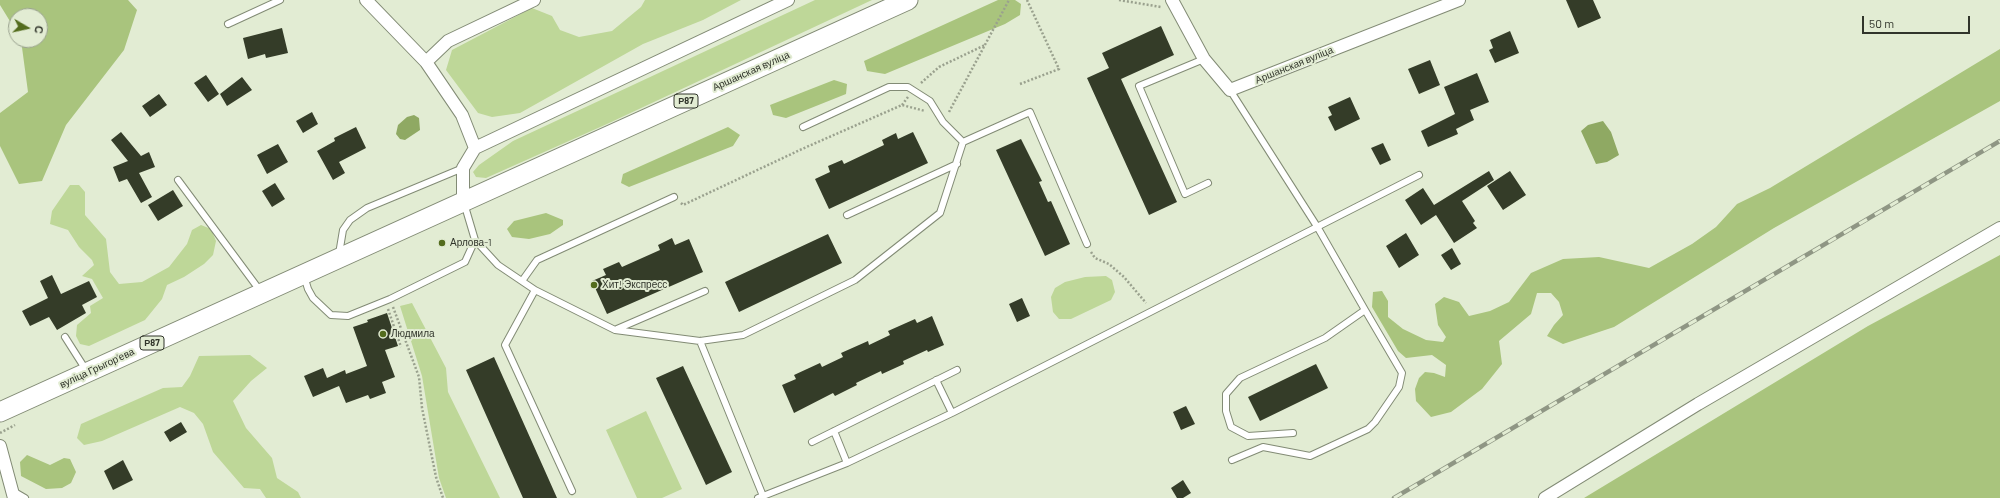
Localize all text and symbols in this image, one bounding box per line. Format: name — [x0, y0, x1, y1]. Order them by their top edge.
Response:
north arrow — [8, 8, 48, 48]
scale bar — [1864, 8, 1972, 34]
text: 50 m — [1869, 16, 1894, 30]
text: С — [32, 25, 46, 35]
street label: Аршанская вуліца — [1253, 44, 1335, 86]
street label: Аршанская вуліца — [711, 49, 791, 93]
road number: Р87 — [674, 94, 698, 108]
place label: Арлова-1 — [450, 237, 492, 249]
marker: Арлова-1 — [437, 238, 447, 248]
place label: Хит! Экспресс — [602, 279, 667, 291]
marker: Хит! Экспресс — [589, 280, 599, 290]
place label: Людмила — [391, 328, 435, 340]
marker: Людмила — [378, 329, 388, 339]
road number: Р87 — [140, 336, 164, 350]
street label: вуліца Грыгорʼева — [58, 345, 136, 391]

